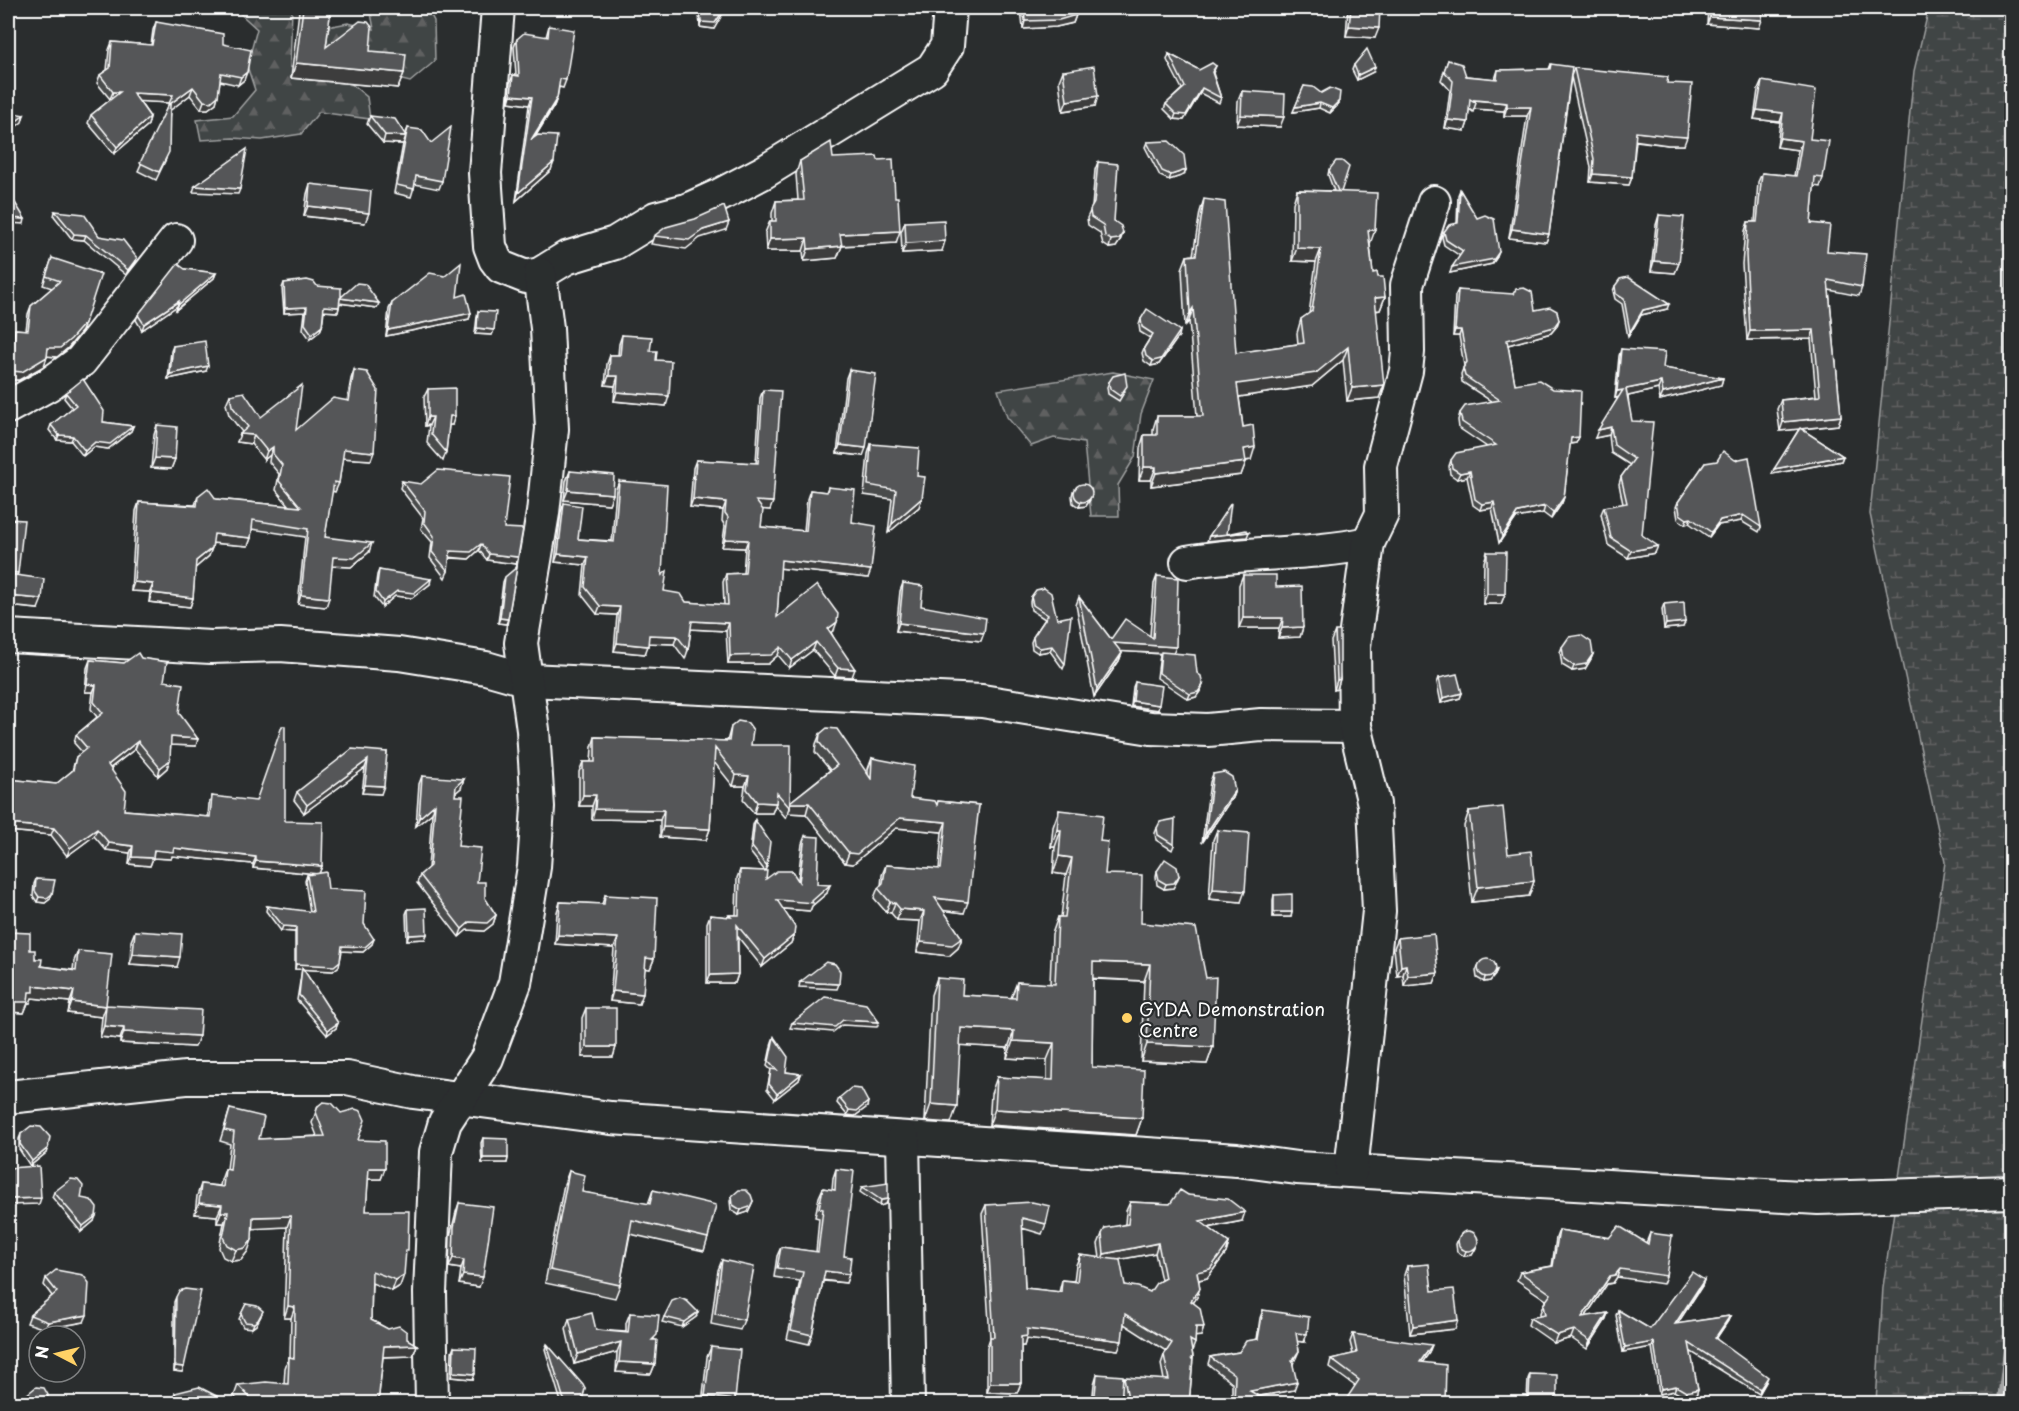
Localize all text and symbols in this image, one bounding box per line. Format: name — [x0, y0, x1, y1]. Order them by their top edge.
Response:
place label: GYDA Demonstration Centre — [1139, 995, 1325, 1043]
marker: GYDA Demonstration Centre — [1120, 1011, 1134, 1025]
north arrow — [27, 1324, 87, 1384]
text: N — [28, 1344, 54, 1360]

